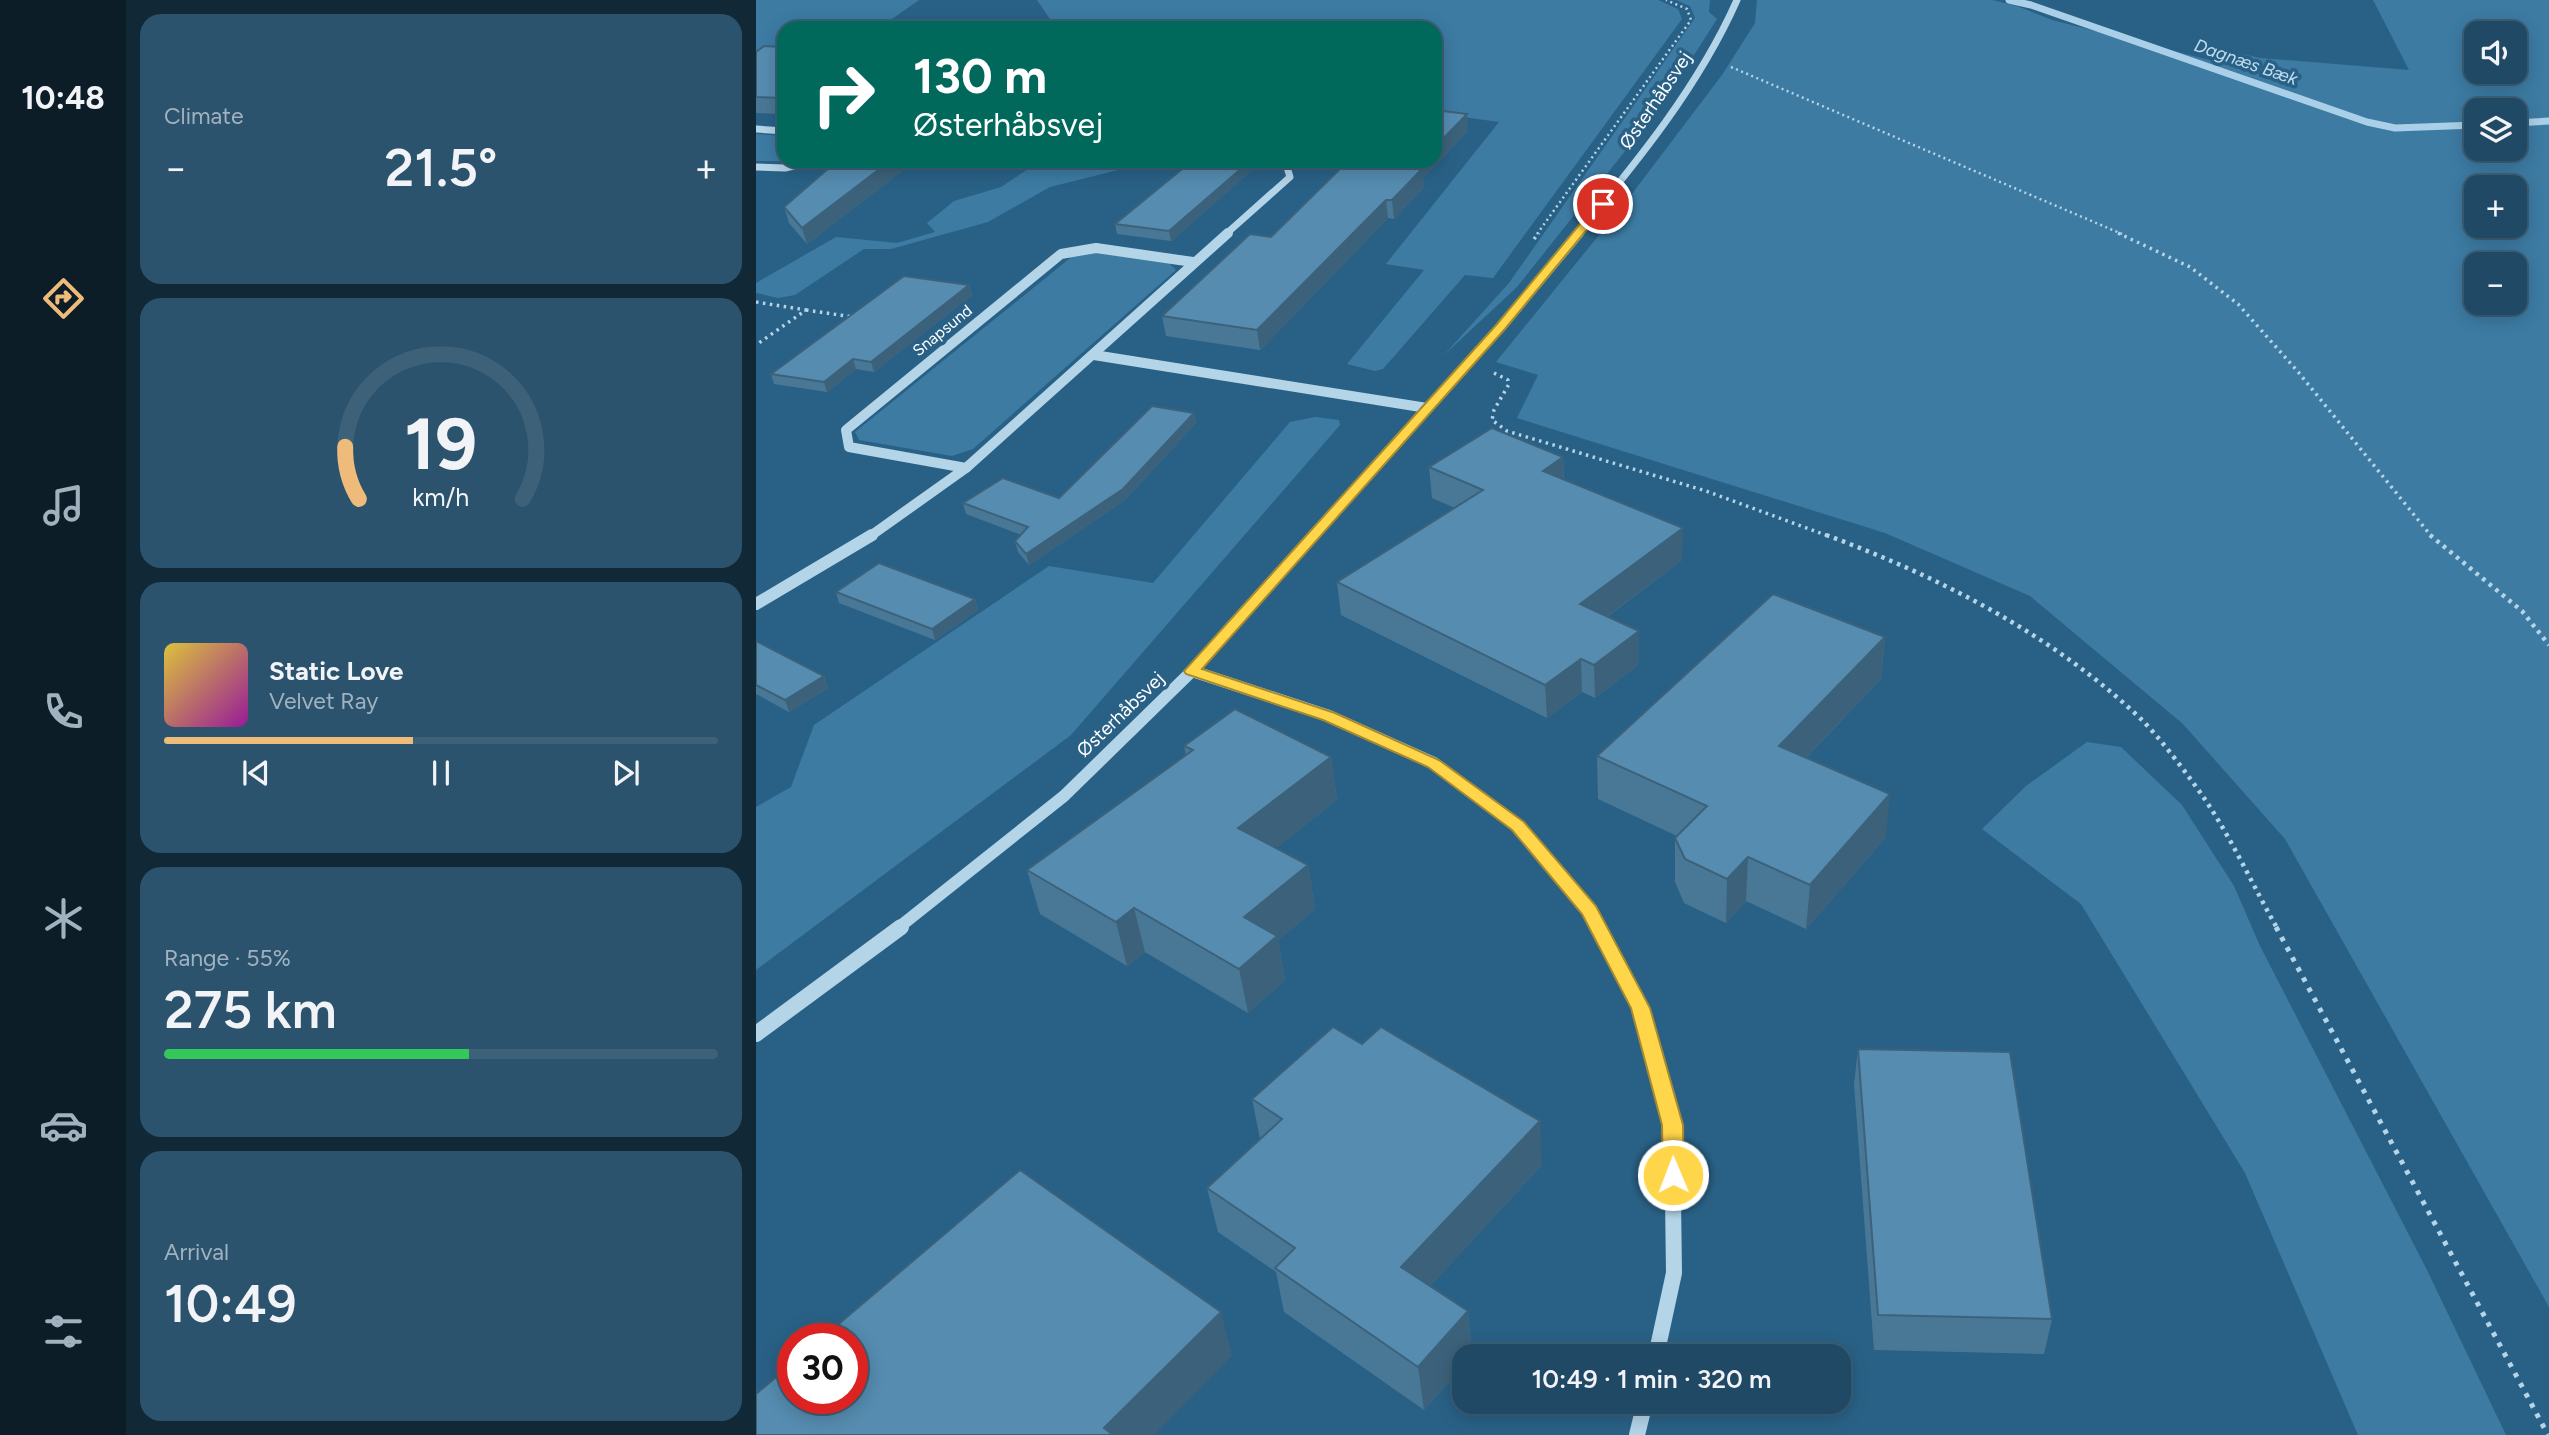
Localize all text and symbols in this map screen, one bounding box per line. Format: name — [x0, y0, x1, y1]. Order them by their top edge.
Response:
map controls — [2464, 21, 2527, 315]
button: sound — [2464, 21, 2527, 84]
water label: Dagnæs Bæk — [2191, 34, 2302, 90]
text: 130 m — [913, 46, 1047, 105]
street label: Østerhåbsvej — [1614, 47, 1697, 154]
icon: right — [798, 49, 889, 140]
text: 10:48 — [21, 79, 105, 117]
button: layers — [2464, 98, 2527, 161]
text: Climate — [164, 102, 243, 130]
text: Østerhåbsvej — [913, 106, 1103, 144]
text: 21.5° — [384, 137, 498, 199]
text: − — [164, 145, 188, 191]
text: + — [694, 145, 718, 191]
pin — [1573, 174, 1633, 234]
button: + — [2464, 175, 2527, 238]
icon: arrive — [1584, 185, 1622, 223]
button: − — [2464, 252, 2527, 315]
icon: directions — [39, 274, 88, 323]
street label: Snapsund — [909, 301, 976, 360]
text: 19 — [405, 401, 477, 488]
icon: music — [39, 481, 88, 530]
text: km/h — [412, 482, 470, 512]
text: Static Love — [269, 655, 403, 687]
street label: Østerhåbsvej — [1072, 667, 1169, 762]
icon: phone — [39, 687, 88, 736]
text: Velvet Ray — [269, 687, 378, 715]
icon: previous — [237, 754, 275, 792]
icon: pause — [422, 754, 460, 792]
icon: next — [607, 754, 645, 792]
icon: climate — [39, 894, 88, 943]
text: Range · 55% — [164, 944, 291, 972]
text: 275 km — [164, 979, 337, 1041]
icon: car — [39, 1101, 88, 1150]
position arrow — [1636, 1138, 1710, 1212]
text: Arrival — [164, 1238, 229, 1266]
text: 10:49 — [164, 1273, 297, 1335]
icon: filters — [39, 1307, 88, 1356]
speed limit sign: 30 — [777, 1323, 868, 1414]
text: 10:49 · 1 min · 320 m — [1531, 1363, 1772, 1395]

